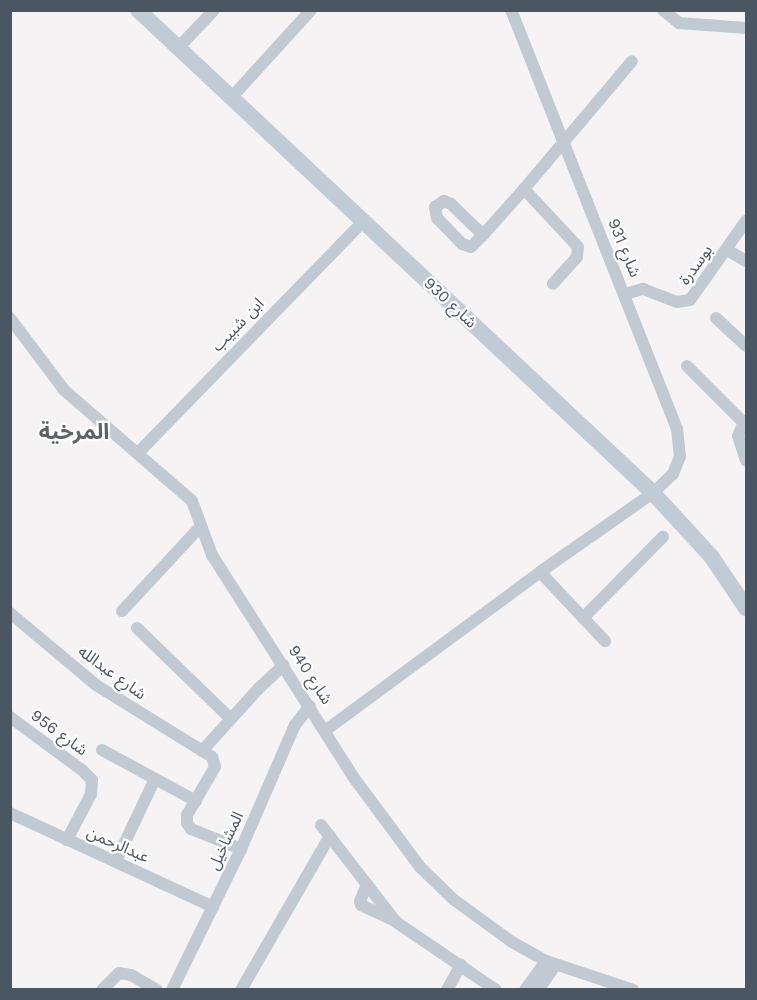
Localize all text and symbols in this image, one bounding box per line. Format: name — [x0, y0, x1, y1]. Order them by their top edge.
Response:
street label: شارع 931 — [604, 216, 644, 280]
street label: بوسدرة — [675, 241, 717, 289]
street label: شارع 930 — [420, 274, 480, 332]
street label: ابن شبيب — [208, 294, 268, 356]
district label: المرخية — [39, 419, 109, 445]
street label: شارع عبدالله — [74, 642, 150, 704]
street label: شارع 940 — [284, 642, 336, 708]
street label: شارع 956 — [27, 706, 91, 760]
street label: المشاخيل — [204, 809, 248, 873]
street label: عبدالرحمن — [84, 823, 152, 867]

